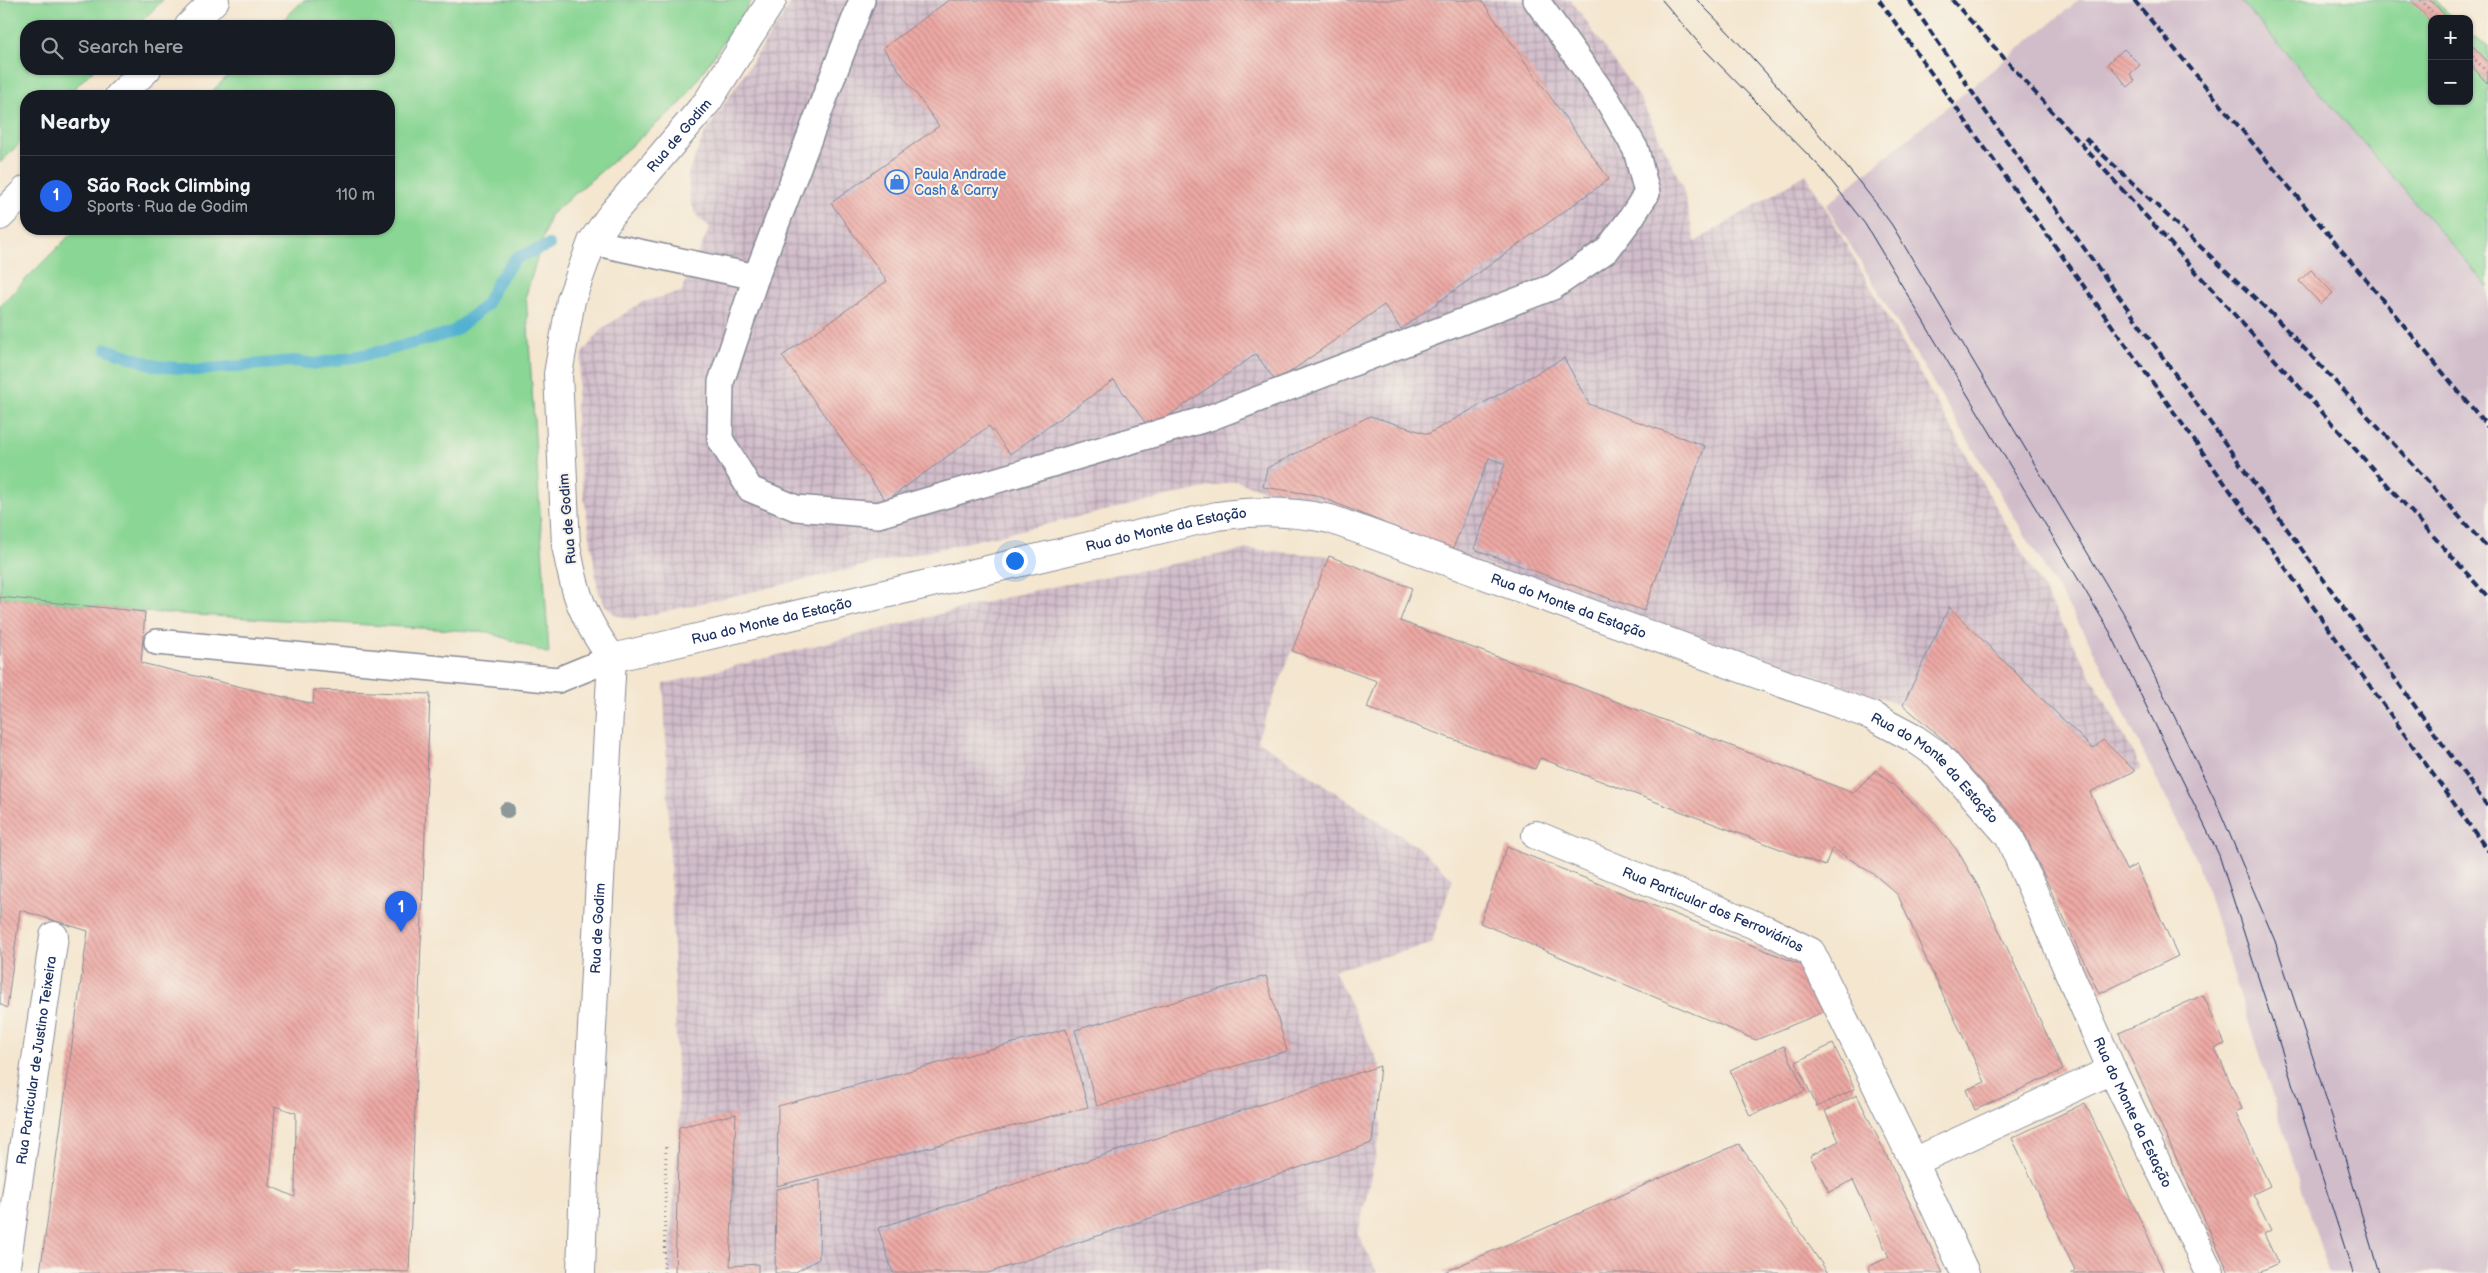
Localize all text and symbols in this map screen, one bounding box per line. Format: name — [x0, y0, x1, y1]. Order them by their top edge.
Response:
map controls — [2428, 15, 2473, 105]
button: + — [2428, 15, 2473, 60]
search box — [20, 20, 395, 75]
icon: search — [38, 34, 66, 62]
text: Search here — [78, 36, 183, 59]
button: − — [2428, 60, 2473, 105]
street label: Rua de Godim — [643, 95, 715, 176]
text: Nearby — [40, 110, 110, 135]
place label: Paula Andrade Cash & Carry — [914, 166, 1006, 199]
shop icon: Paula Andrade Cash & Carry — [884, 169, 910, 195]
text: São Rock Climbing — [87, 175, 250, 198]
text: 1 — [53, 186, 59, 205]
text: 110 m — [336, 186, 375, 205]
text: Sports · Rua de Godim — [87, 198, 248, 217]
street label: Rua de Godim — [555, 473, 580, 565]
street label: Rua do Monte da Estação — [1084, 505, 1247, 556]
your location — [1002, 548, 1028, 574]
street label: Rua do Monte da Estação — [1488, 570, 1649, 642]
street label: Rua do Monte da Estação — [690, 594, 854, 648]
street label: Rua do Monte da Estação — [1868, 709, 2002, 827]
street label: Rua Particular dos Ferroviários — [1620, 863, 1806, 956]
street label: Rua de Godim — [587, 883, 609, 974]
pin: 1 — [385, 891, 417, 932]
street label: Rua Particular de Justino Teixeira — [13, 955, 60, 1166]
street label: Rua do Monte da Estação — [2090, 1035, 2175, 1190]

